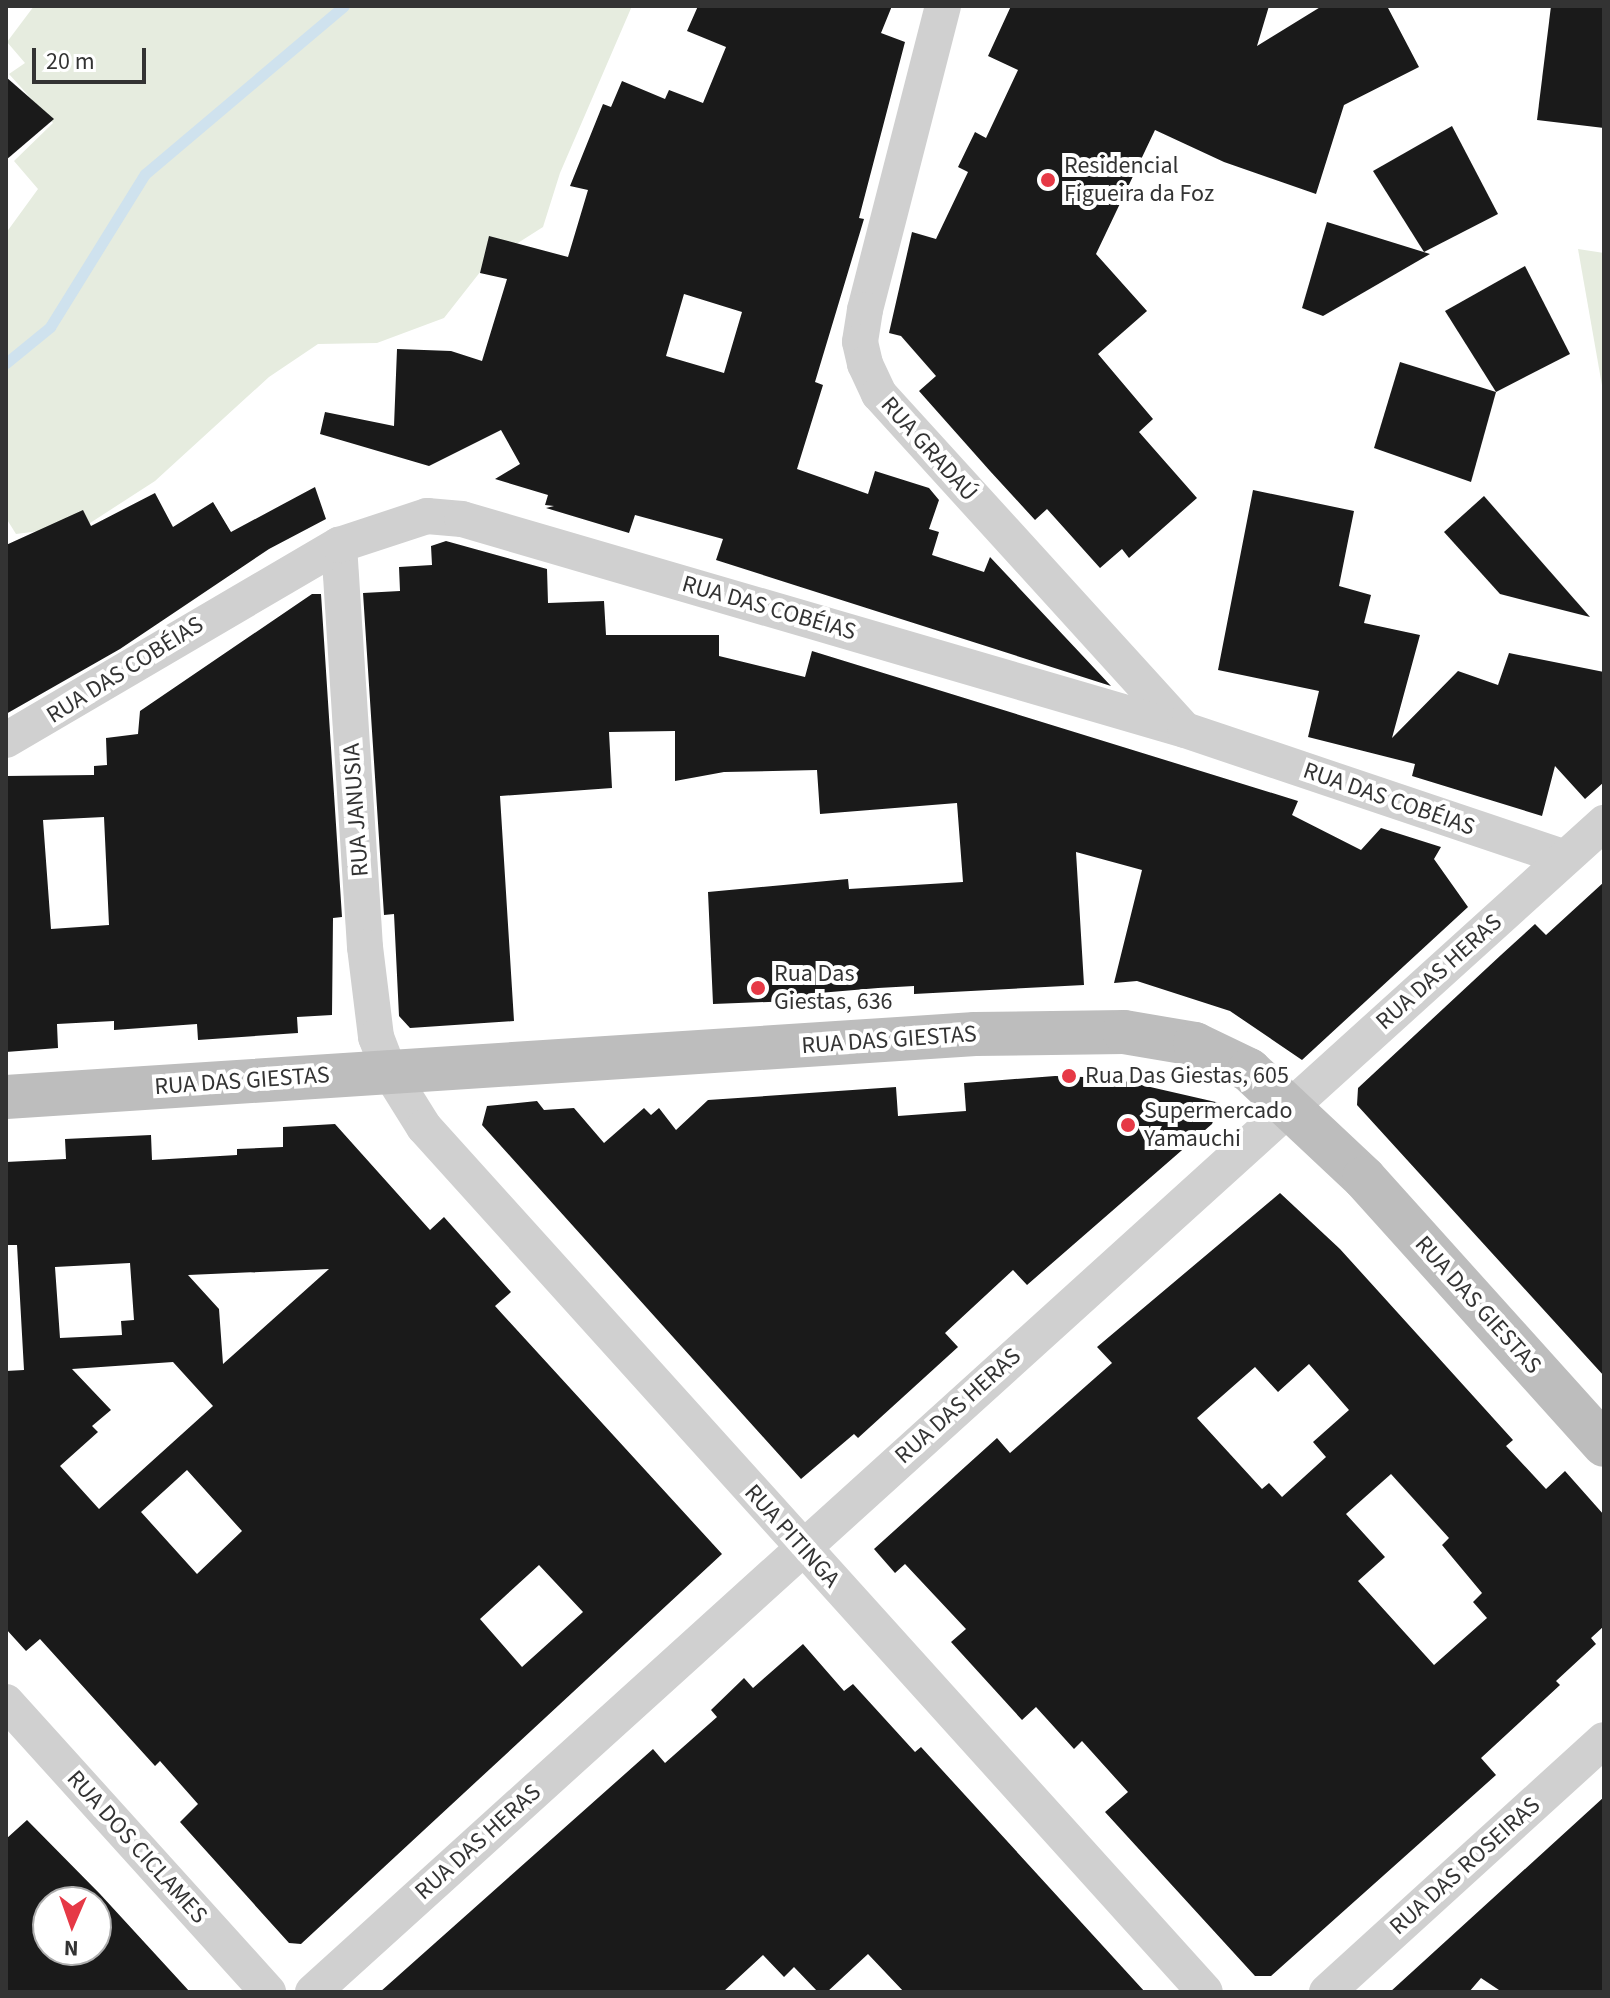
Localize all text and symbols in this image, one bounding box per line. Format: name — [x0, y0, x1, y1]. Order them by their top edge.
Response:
scale bar — [36, 32, 150, 82]
text: 20 m — [46, 44, 95, 79]
place label: Residencial Figueira da Foz — [1064, 152, 1214, 208]
marker: Residencial Figueira da Foz — [1039, 171, 1057, 189]
street label: RUA GRADAÚ — [875, 391, 983, 507]
street label: RUA DAS COBÉIAS — [679, 569, 859, 647]
street label: RUA DAS COBÉIAS — [41, 610, 209, 730]
street label: RUA JANUSIA — [337, 742, 375, 878]
street label: RUA DAS COBÉIAS — [1299, 756, 1479, 842]
street label: RUA DAS HERAS — [1370, 908, 1508, 1036]
place label: Rua Das Giestas, 636 — [774, 960, 893, 1016]
marker: Rua Das Giestas, 636 — [749, 979, 767, 997]
street label: RUA DAS GIESTAS — [800, 1020, 978, 1060]
street label: RUA DAS GIESTAS — [153, 1061, 331, 1101]
place label: Rua Das Giestas, 605 — [1085, 1062, 1289, 1090]
marker: Rua Das Giestas, 605 — [1060, 1067, 1078, 1085]
place label: Supermercado Yamauchi — [1144, 1097, 1292, 1153]
marker: Supermercado Yamauchi — [1119, 1116, 1137, 1134]
street label: RUA DAS GIESTAS — [1409, 1230, 1547, 1380]
street label: RUA DAS HERAS — [889, 1342, 1027, 1470]
street label: RUA PITINGA — [738, 1478, 846, 1594]
street label: RUA DOS CICLAMES — [61, 1764, 213, 1930]
street label: RUA DAS HERAS — [409, 1778, 547, 1906]
street label: RUA DAS ROSEIRAS — [1384, 1791, 1546, 1941]
north arrow — [32, 1886, 112, 1966]
text: N — [63, 1932, 79, 1964]

